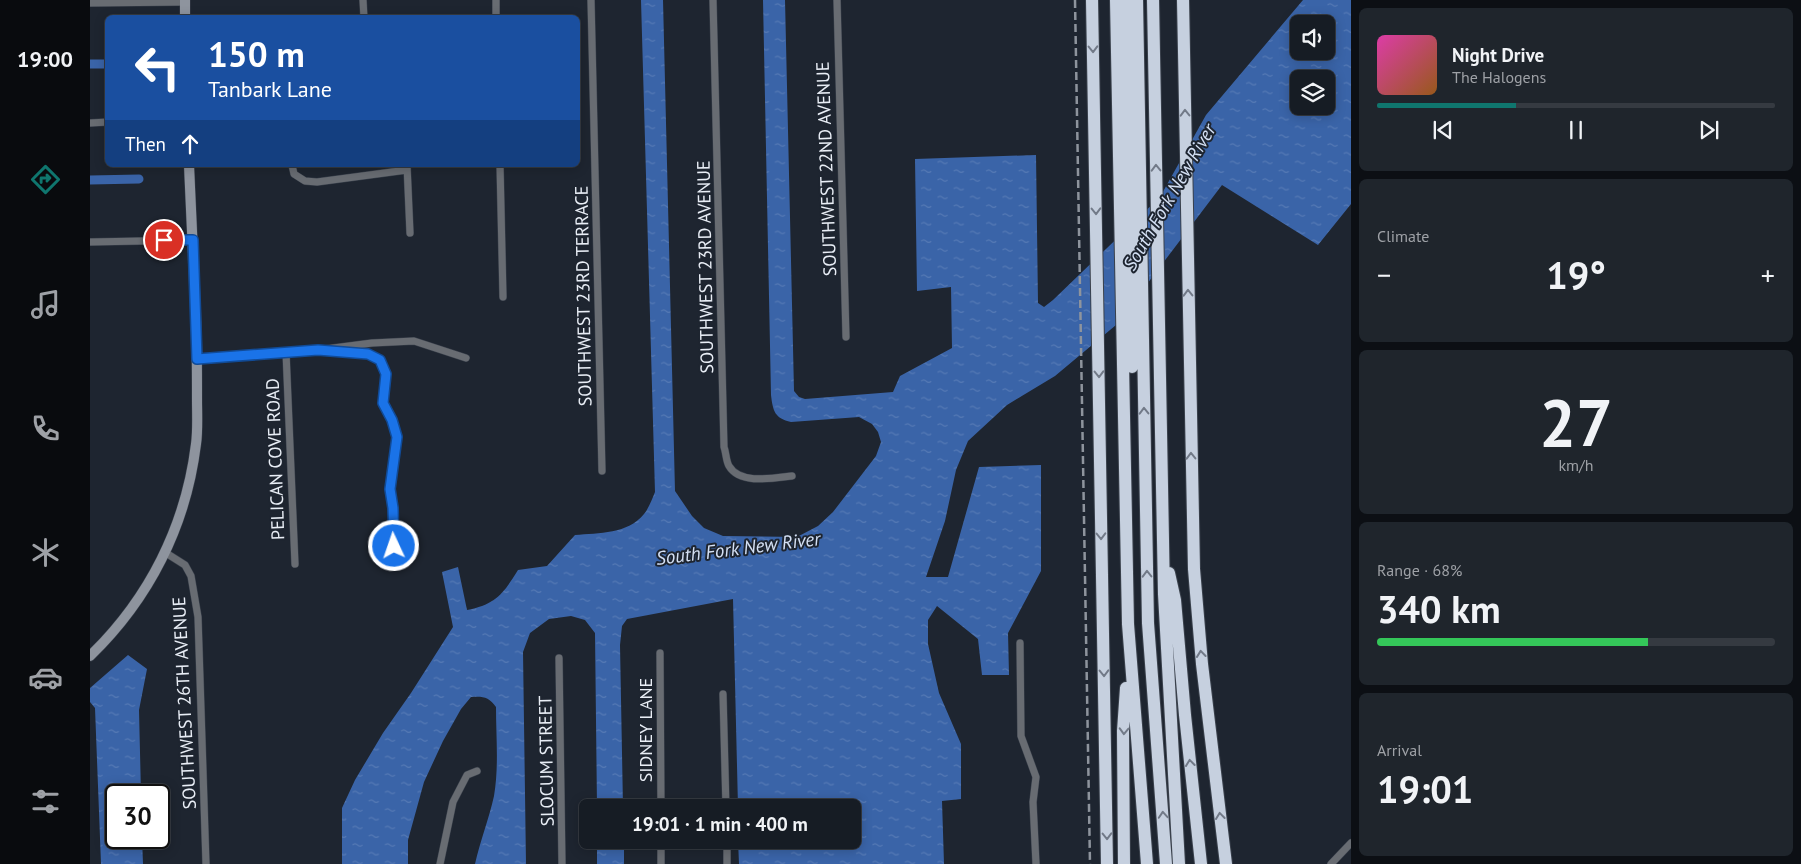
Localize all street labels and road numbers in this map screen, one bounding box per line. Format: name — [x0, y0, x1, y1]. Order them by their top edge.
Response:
street label: SOUTHWEST 22ND AVENUE — [811, 61, 841, 277]
street label: SOUTHWEST 23RD AVENUE — [692, 160, 718, 374]
street label: SOUTHWEST 23RD TERRACE — [570, 185, 596, 407]
street label: PELICAN COVE ROAD — [261, 378, 289, 540]
street label: SOUTHWEST 26TH AVENUE — [167, 596, 201, 810]
street label: SIDNEY LANE — [634, 678, 657, 782]
street label: SLOCUM STREET — [533, 696, 559, 826]

